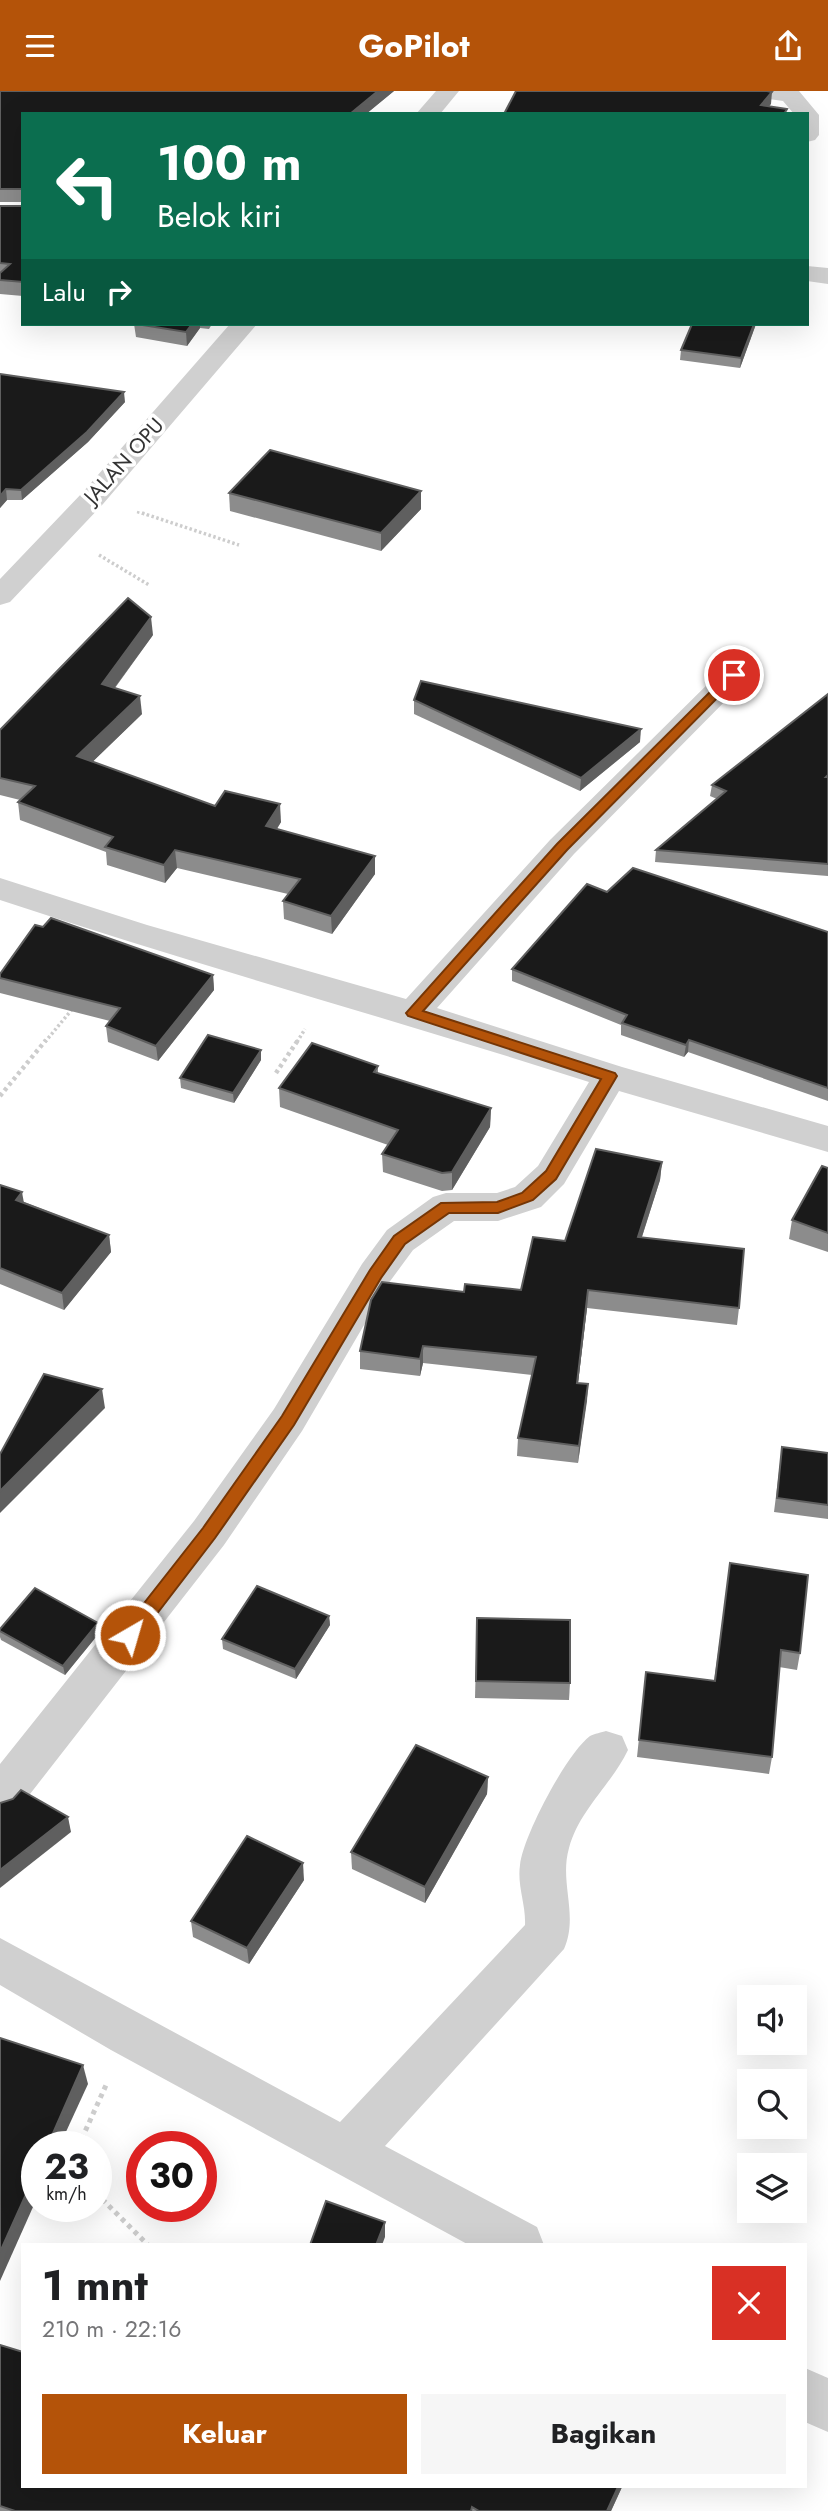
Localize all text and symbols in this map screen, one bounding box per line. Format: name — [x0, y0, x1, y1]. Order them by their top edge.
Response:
text: GoPilot — [358, 23, 470, 69]
icon: menu — [21, 27, 59, 65]
icon: share — [769, 27, 807, 65]
text: 100 m — [157, 128, 302, 198]
icon: left — [42, 140, 133, 231]
text: Belok kiri — [157, 193, 282, 239]
text: Lalu — [42, 273, 86, 311]
icon: right — [100, 273, 138, 311]
street label: JALAN OPU — [75, 411, 171, 513]
pin — [704, 645, 764, 705]
icon: arrive — [715, 656, 753, 694]
position arrow — [93, 1598, 167, 1672]
map controls — [737, 1985, 807, 2223]
button: sound — [737, 1985, 807, 2055]
button: search — [737, 2069, 807, 2139]
speed limit sign: 30 — [126, 2131, 217, 2222]
text: 23 — [44, 2142, 89, 2192]
button: layers — [737, 2153, 807, 2223]
text: km/h — [46, 2181, 87, 2207]
text: 1 mnt — [42, 2255, 148, 2316]
button: close — [712, 2266, 786, 2340]
text: 210 m · 22:16 — [42, 2312, 181, 2346]
button: Keluar — [42, 2394, 407, 2474]
button: Bagikan — [421, 2394, 786, 2474]

